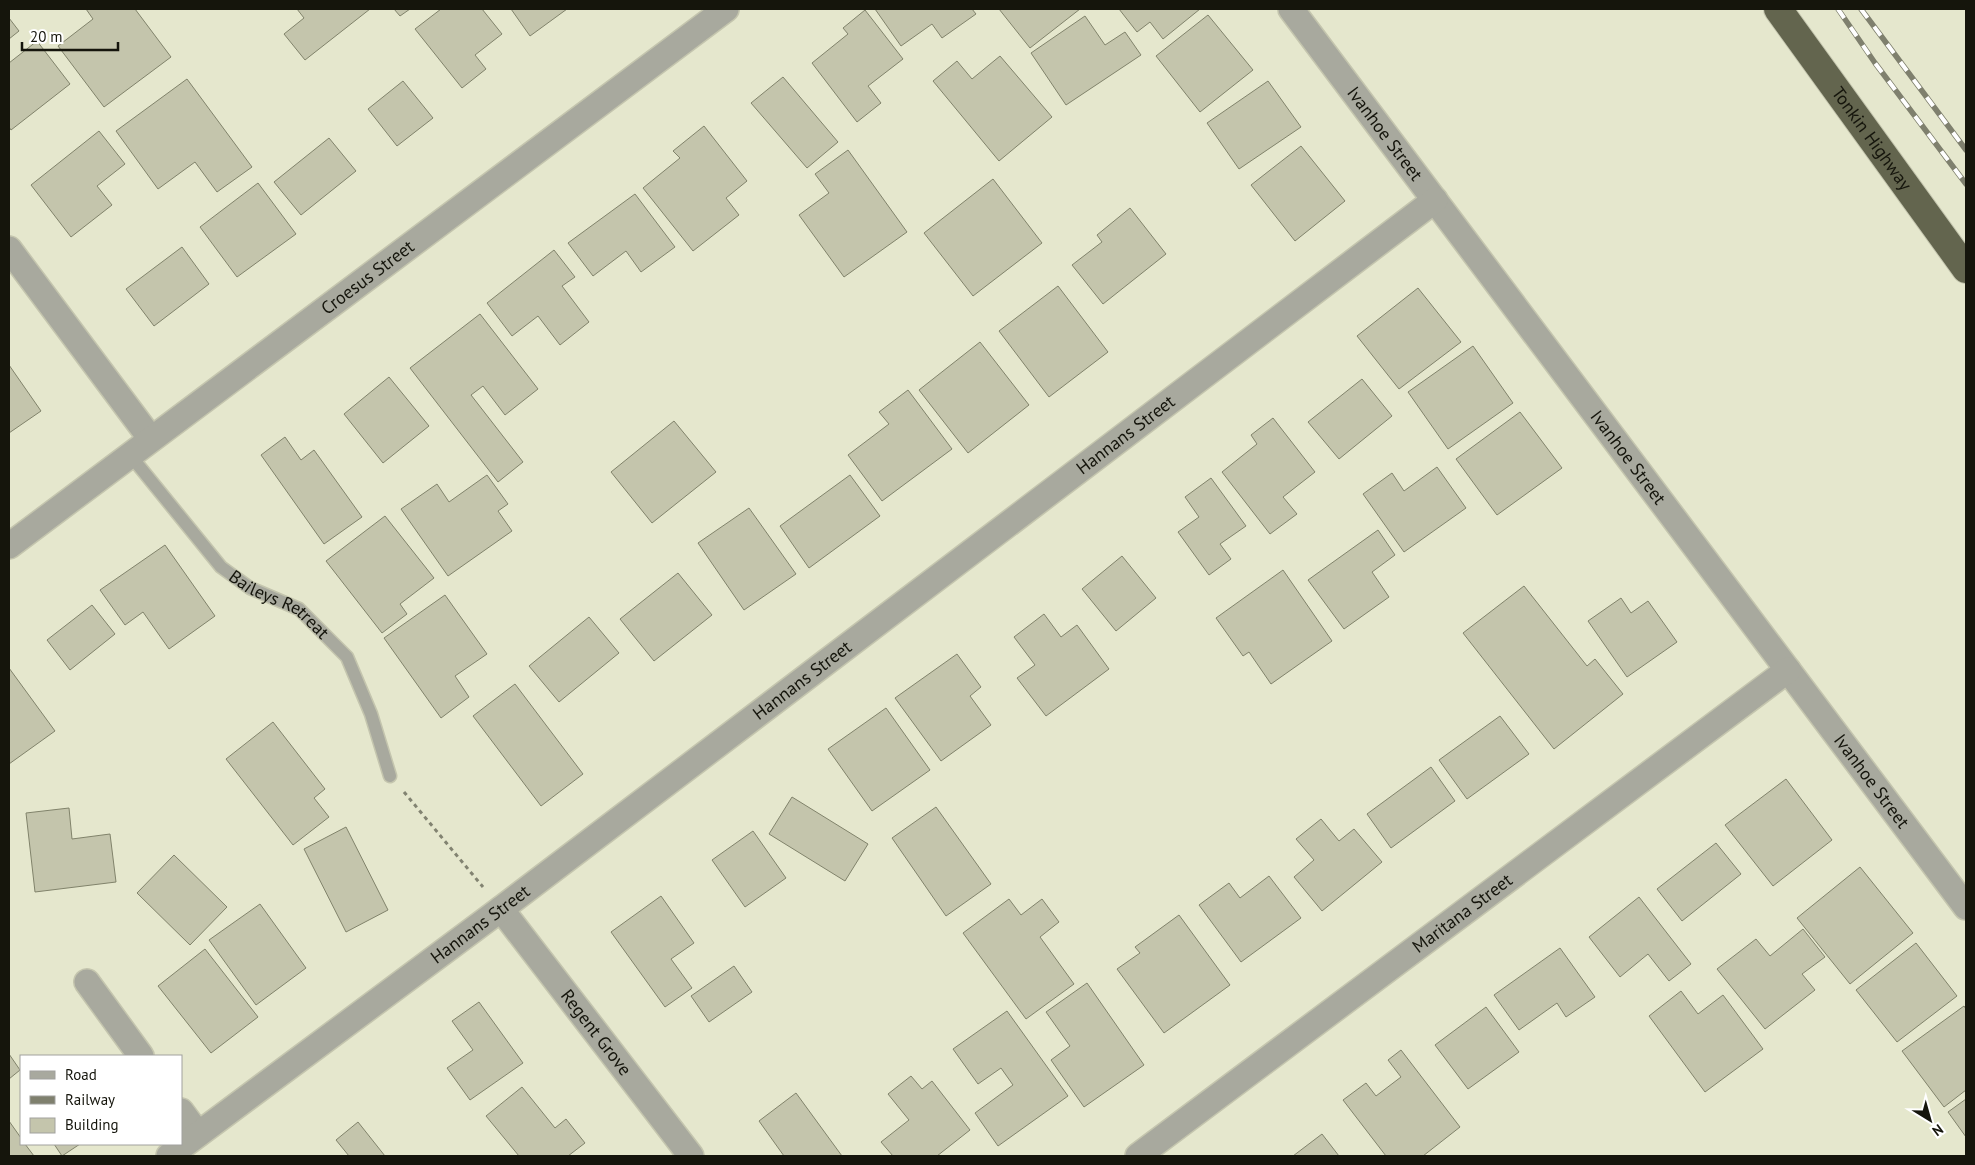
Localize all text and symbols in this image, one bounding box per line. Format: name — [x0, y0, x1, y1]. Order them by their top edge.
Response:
scale bar — [22, 20, 119, 52]
text: 20 m — [30, 27, 63, 46]
street label: Ivanhoe Street — [1342, 82, 1428, 185]
street label: Tonkin Highway — [1827, 82, 1918, 195]
street label: Croesus Street — [316, 235, 418, 319]
street label: Hannans Street — [1071, 390, 1179, 479]
street label: Ivanhoe Street — [1586, 405, 1671, 509]
street label: Baileys Retreat — [225, 565, 334, 644]
street label: Hannans Street — [748, 635, 856, 725]
street label: Ivanhoe Street — [1829, 729, 1915, 833]
street label: Maritana Street — [1408, 868, 1517, 958]
street label: Hannans Street — [426, 879, 534, 968]
street label: Regent Grove — [556, 985, 637, 1080]
legend — [20, 1055, 182, 1145]
text: Road — [65, 1065, 97, 1084]
text: Railway — [65, 1090, 115, 1109]
north arrow — [1905, 1095, 1955, 1145]
text: Building — [65, 1115, 119, 1134]
text: N — [1929, 1120, 1947, 1140]

